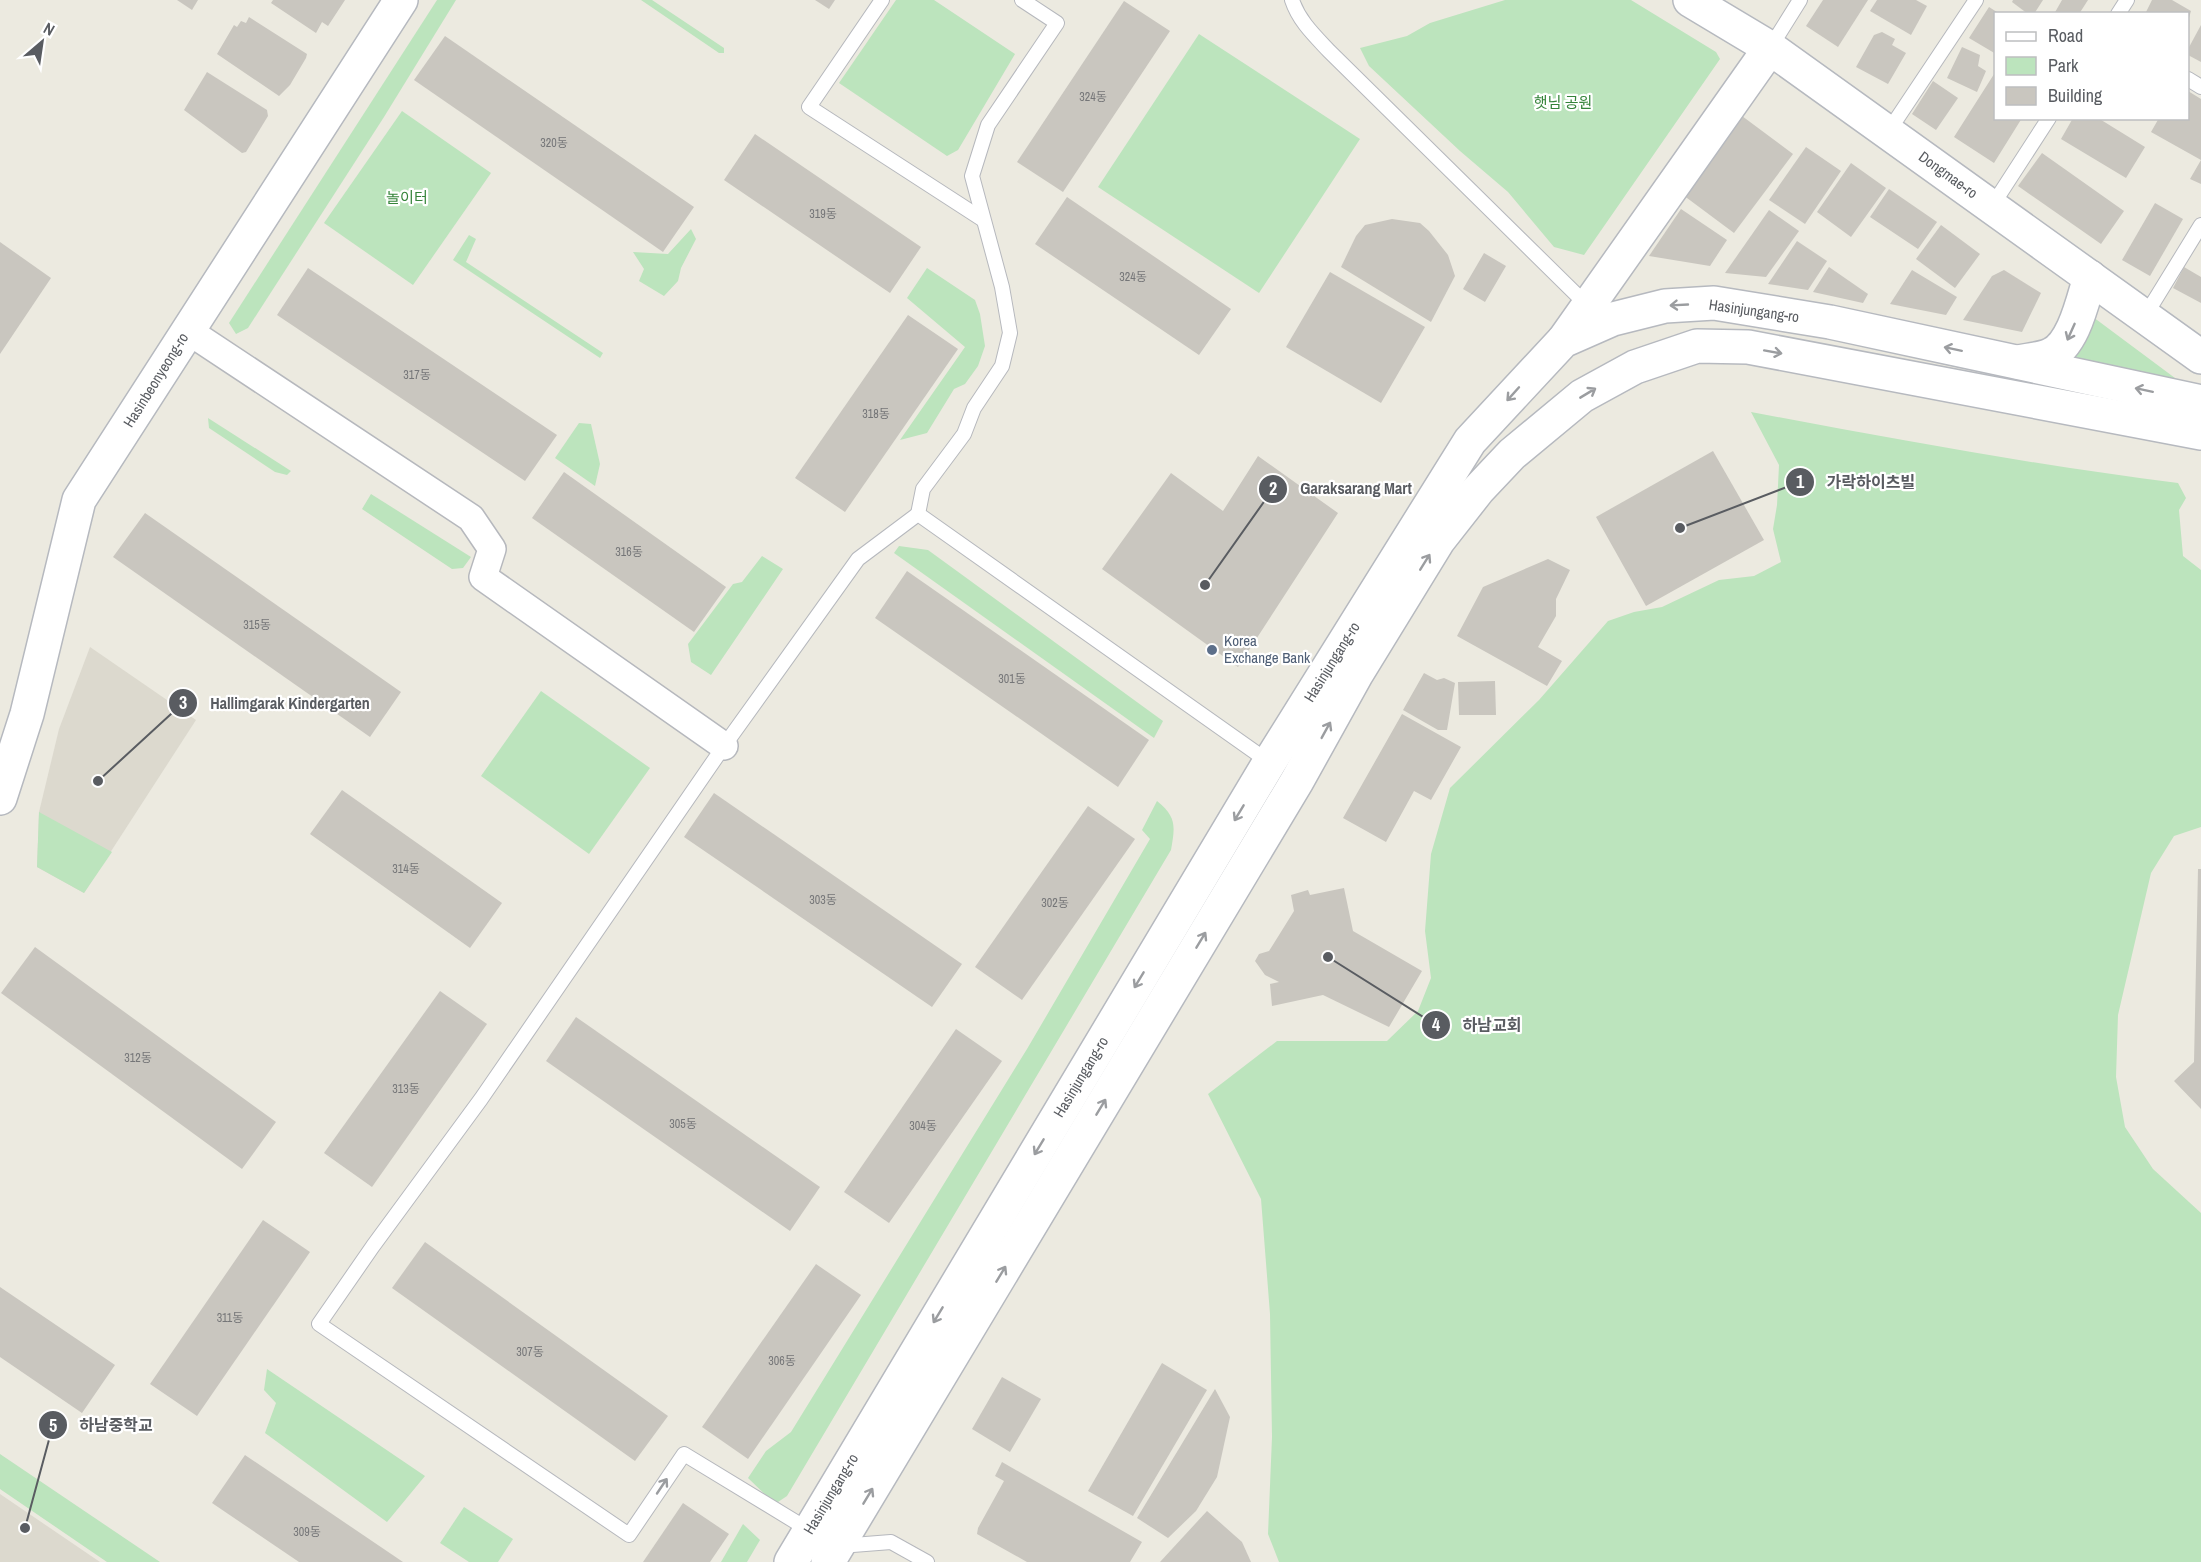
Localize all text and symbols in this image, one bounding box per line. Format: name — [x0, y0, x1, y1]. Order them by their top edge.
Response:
north arrow — [12, 12, 72, 72]
legend — [1994, 12, 2189, 120]
text: N — [40, 17, 59, 41]
text: Road — [2048, 23, 2083, 48]
text: Park — [2048, 53, 2079, 78]
text: Building — [2048, 83, 2103, 108]
house number: 324동 — [1079, 89, 1107, 105]
park label: 햇님 공원 — [1534, 92, 1592, 113]
house number: 320동 — [540, 135, 568, 151]
street label: Dongmae-ro — [1914, 146, 1982, 203]
park label: 놀이터 — [386, 187, 428, 208]
house number: 319동 — [809, 206, 837, 222]
house number: 324동 — [1119, 269, 1147, 285]
street label: Hasinjungang-ro — [1708, 294, 1801, 327]
one-way arrow — [1669, 300, 1689, 311]
one-way arrow — [2065, 322, 2076, 340]
street label: Hasinbeonyeong-ro — [118, 328, 193, 431]
one-way arrow — [1944, 343, 1963, 354]
one-way arrow — [1762, 347, 1782, 358]
house number: 317동 — [403, 367, 431, 383]
one-way arrow — [2135, 384, 2154, 395]
one-way arrow — [1506, 386, 1520, 401]
one-way arrow — [1579, 386, 1596, 398]
house number: 318동 — [862, 406, 890, 422]
callout: 가락하이츠빌 — [1785, 465, 1927, 499]
text: 1 — [1796, 469, 1805, 494]
text: 가락하이츠빌 — [1827, 471, 1915, 493]
callout: Garaksarang Mart — [1258, 472, 1424, 506]
text: 2 — [1269, 476, 1277, 501]
text: Garaksarang Mart — [1300, 477, 1412, 499]
house number: 316동 — [615, 544, 643, 560]
one-way arrow — [1419, 554, 1431, 571]
house number: 315동 — [243, 617, 271, 633]
street label: Hasinjungang-ro — [1299, 617, 1365, 706]
place label: Korea Exchange Bank — [1224, 630, 1311, 668]
marker: Korea Exchange Bank — [1205, 643, 1219, 657]
house number: 301동 — [998, 671, 1026, 687]
callout: Hallimgarak Kindergarten — [168, 686, 382, 720]
text: 3 — [179, 690, 187, 715]
text: Hallimgarak Kindergarten — [210, 692, 370, 714]
one-way arrow — [1320, 722, 1332, 739]
one-way arrow — [1233, 804, 1245, 821]
house number: 314동 — [392, 861, 420, 877]
house number: 303동 — [809, 892, 837, 908]
house number: 302동 — [1041, 895, 1069, 911]
one-way arrow — [1196, 932, 1208, 949]
one-way arrow — [1133, 971, 1145, 988]
callout: 하남교회 — [1421, 1008, 1533, 1042]
text: 4 — [1432, 1012, 1441, 1037]
text: 하남교회 — [1463, 1014, 1521, 1036]
street label: Hasinjungang-ro — [1048, 1032, 1113, 1121]
house number: 312동 — [124, 1050, 152, 1066]
house number: 313동 — [392, 1081, 420, 1097]
one-way arrow — [1095, 1099, 1107, 1116]
house number: 305동 — [669, 1116, 697, 1132]
house number: 304동 — [909, 1118, 937, 1134]
one-way arrow — [1032, 1138, 1044, 1155]
one-way arrow — [995, 1266, 1007, 1283]
one-way arrow — [932, 1306, 944, 1323]
house number: 311동 — [217, 1310, 243, 1326]
house number: 307동 — [516, 1344, 544, 1360]
house number: 306동 — [768, 1353, 796, 1369]
callout: 하남중학교 — [38, 1408, 165, 1442]
text: 5 — [49, 1413, 57, 1438]
text: 하남중학교 — [79, 1414, 153, 1436]
street label: Hasinjungang-ro — [798, 1449, 863, 1538]
one-way arrow — [656, 1479, 668, 1495]
one-way arrow — [862, 1488, 874, 1505]
house number: 309동 — [293, 1524, 321, 1540]

